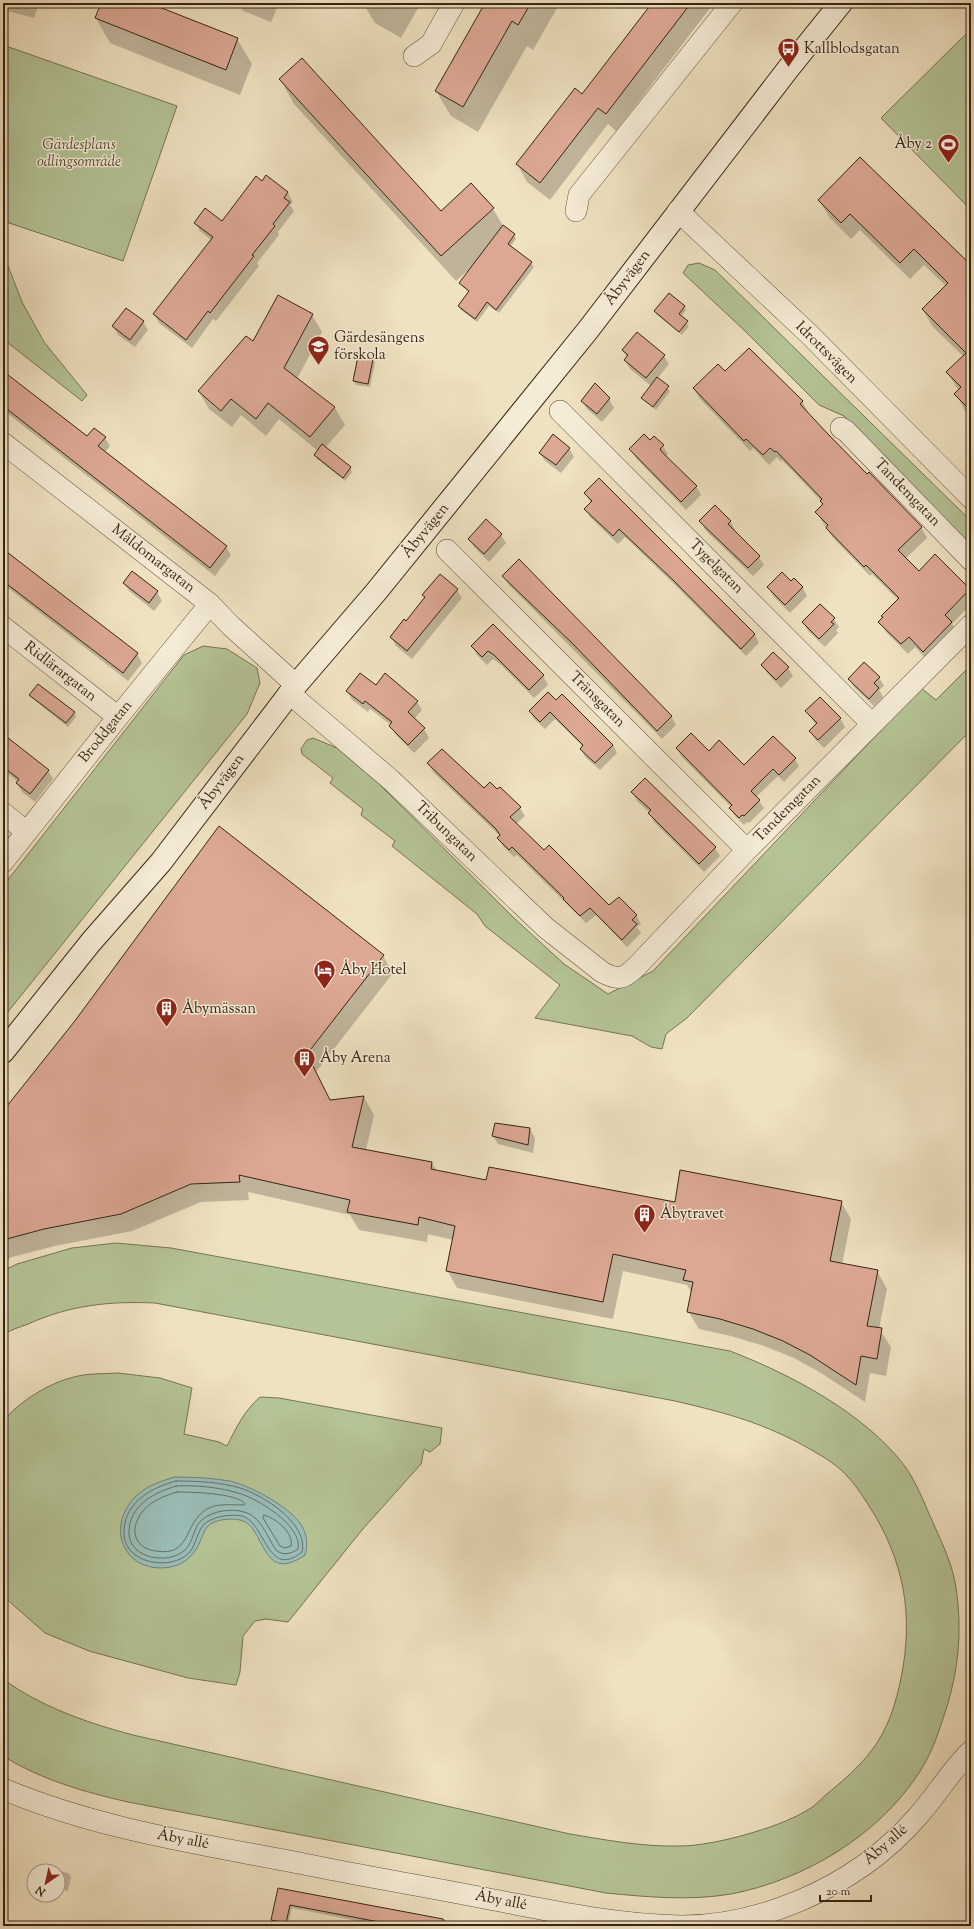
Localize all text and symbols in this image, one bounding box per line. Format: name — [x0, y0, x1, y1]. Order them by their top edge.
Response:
bus stop icon: Kallblodsgatan — [775, 36, 801, 69]
place label: Kallblodsgatan — [804, 39, 900, 60]
sports icon: Åby 2 — [935, 131, 961, 164]
place label: Åby 2 — [895, 133, 932, 155]
park label: Gärdesplans odlingsområde — [37, 135, 121, 173]
street label: Åbyvägen — [599, 245, 656, 310]
street label: Idrottsvägen — [790, 317, 862, 389]
place label: Gärdesängens förskola — [334, 328, 425, 366]
school or university icon: Gärdesängens förskola — [306, 334, 332, 367]
street label: Tandemgatan — [869, 454, 945, 532]
street label: Åbyvägen — [397, 498, 455, 563]
street label: Måldomargatan — [107, 520, 199, 598]
street label: Tygelgatan — [684, 535, 748, 599]
street label: Ridlärargatan — [19, 637, 101, 707]
street label: Tränsgatan — [564, 667, 630, 733]
street label: Broddgatan — [74, 696, 138, 768]
street label: Åbyvägen — [193, 749, 250, 814]
street label: Tandemgatan — [750, 771, 826, 847]
street label: Tribungatan — [410, 797, 482, 867]
hotel icon: Åby Hotel — [312, 957, 338, 990]
place label: Åby Hotel — [340, 959, 407, 981]
building icon: Åbymässan — [153, 996, 179, 1029]
place label: Åbymässan — [182, 998, 256, 1020]
building icon: Åby Arena — [291, 1045, 317, 1078]
place label: Åby Arena — [320, 1047, 391, 1069]
building icon: Åbytravet — [631, 1201, 657, 1234]
place label: Åbytravet — [660, 1203, 724, 1225]
street label: Åby allé — [859, 1819, 913, 1870]
street label: Åby allé — [155, 1824, 211, 1855]
north arrow — [26, 1863, 66, 1903]
scale bar — [820, 1877, 871, 1903]
text: N — [33, 1881, 50, 1900]
text: 20 m — [826, 1883, 851, 1901]
street label: Åby allé — [473, 1885, 529, 1916]

